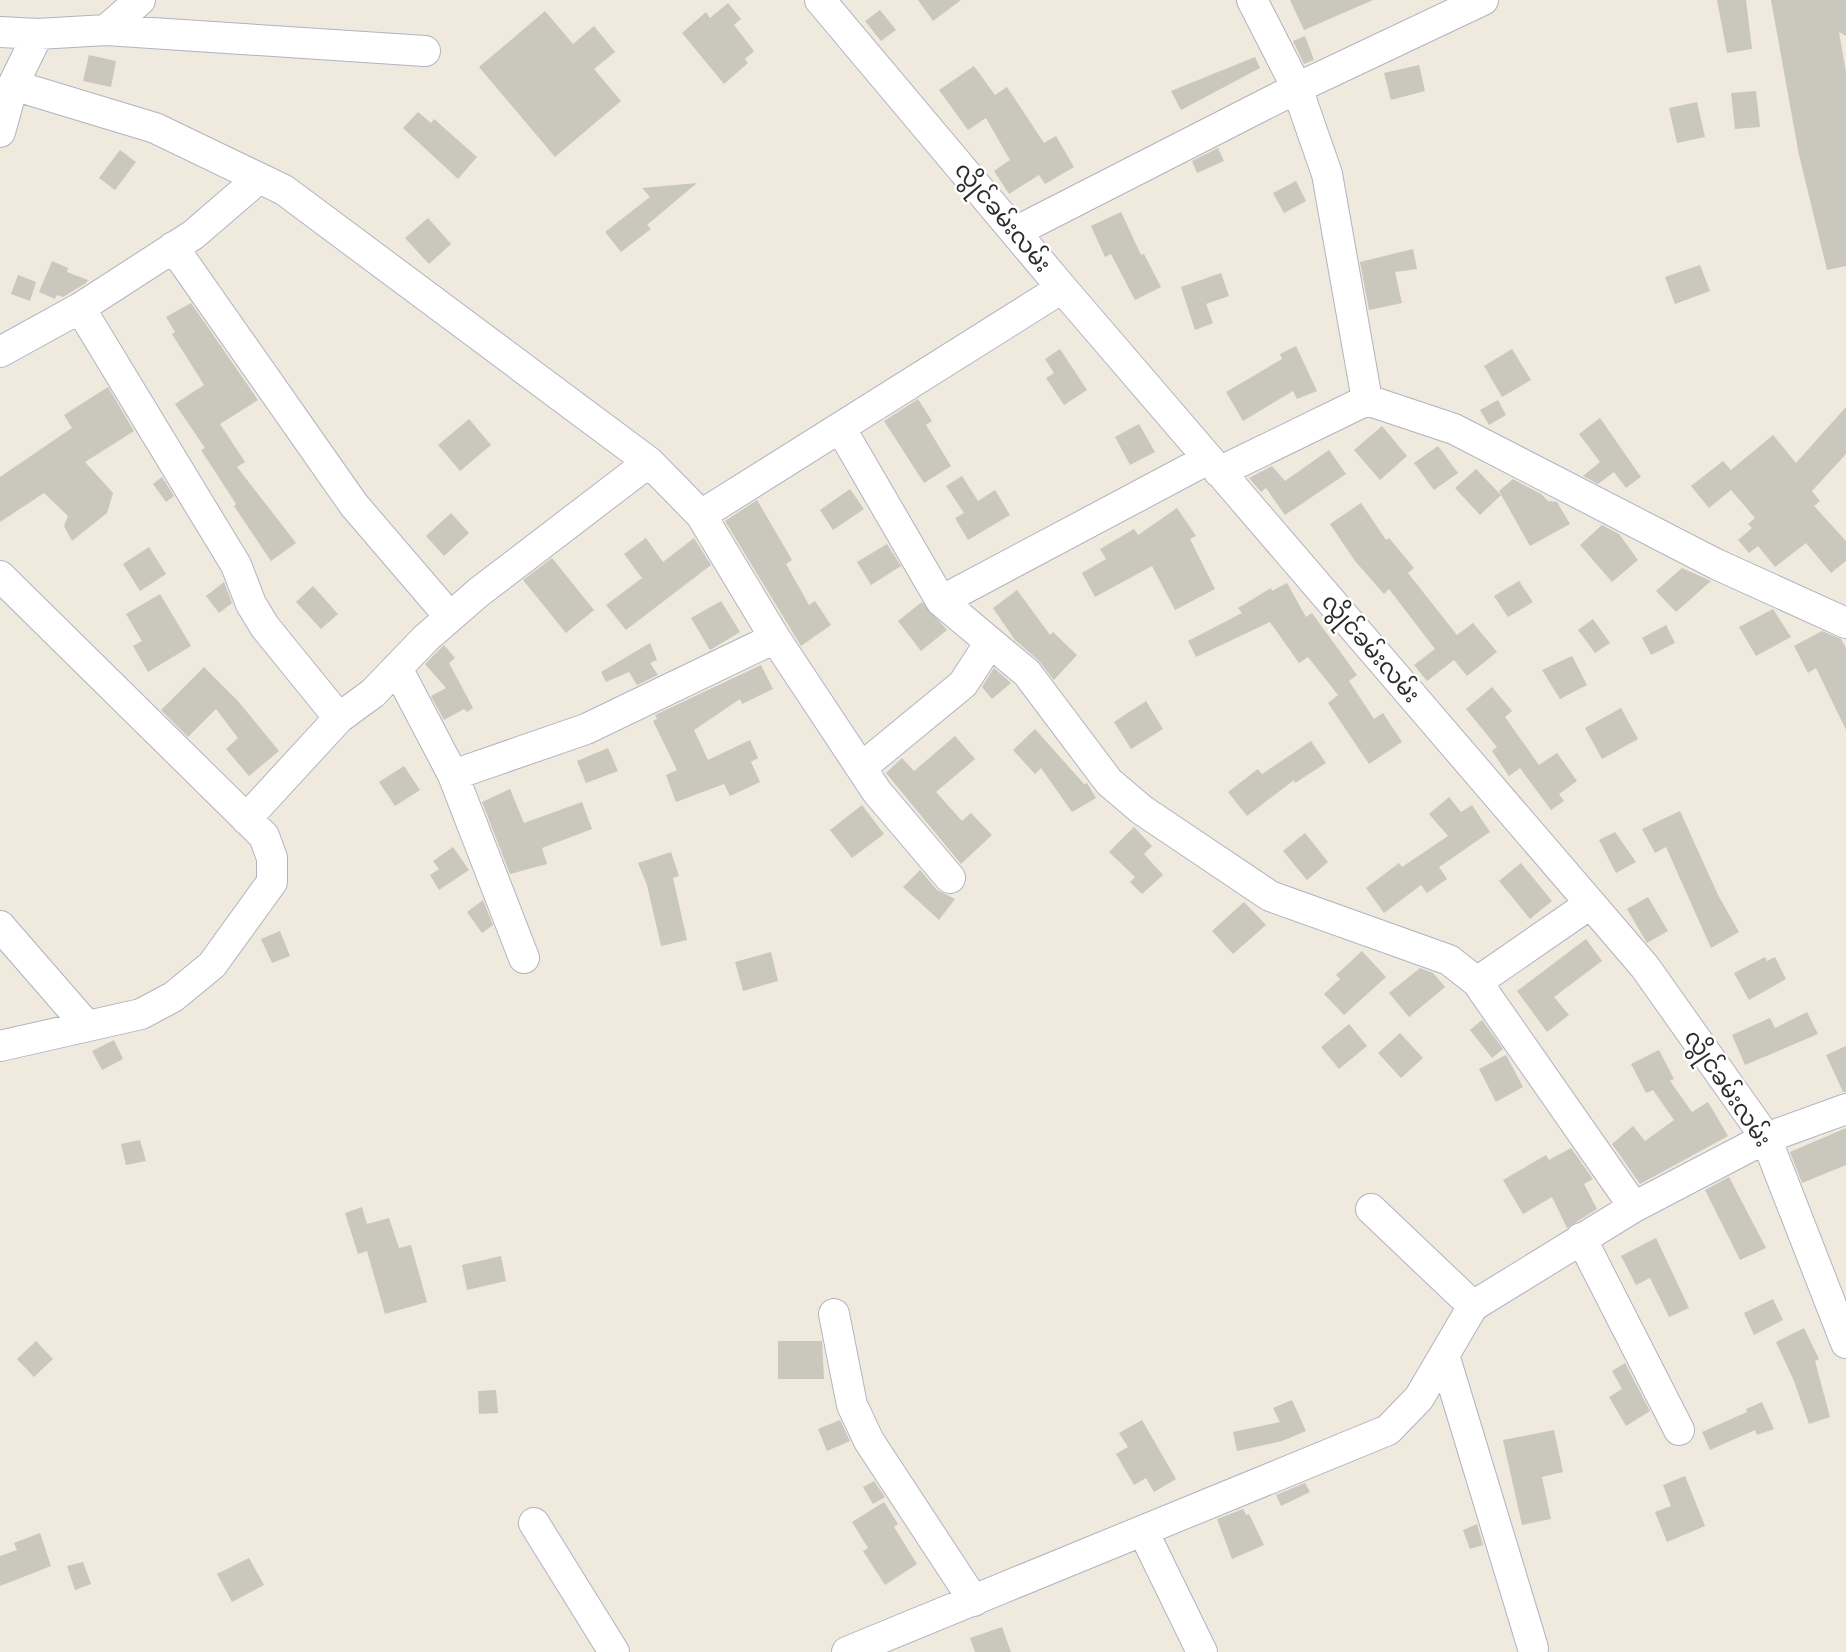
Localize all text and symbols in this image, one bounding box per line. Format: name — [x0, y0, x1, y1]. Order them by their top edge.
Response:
street label: လွိုင်ခမ်းလမ်း — [945, 155, 1059, 281]
street label: လွိုင်ခမ်းလမ်း — [1312, 586, 1427, 712]
street label: လွိုင်ခမ်းလမ်း — [1674, 1023, 1779, 1155]

